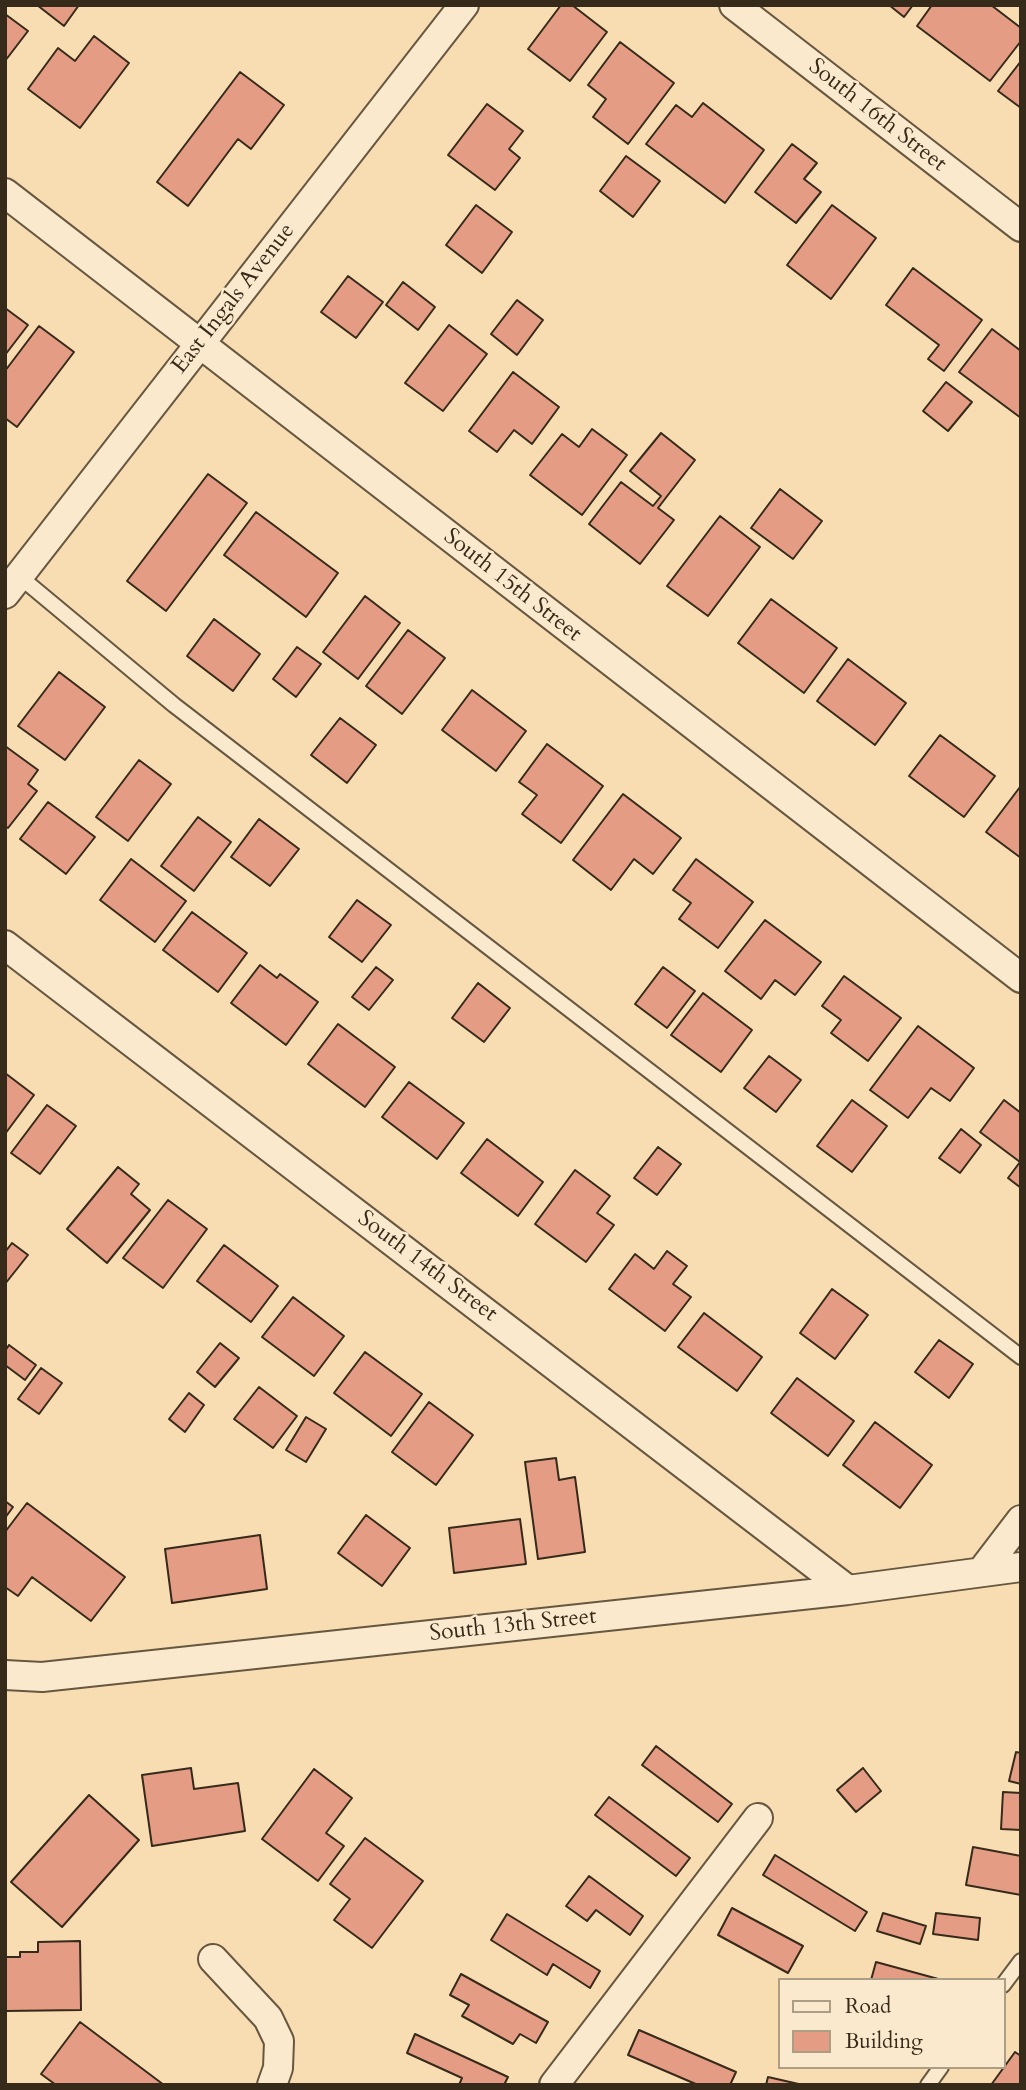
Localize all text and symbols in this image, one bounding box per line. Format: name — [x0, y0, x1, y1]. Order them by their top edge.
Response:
street label: South 16th Street — [802, 54, 952, 178]
street label: East Ingals Avenue — [167, 218, 301, 380]
street label: South 15th Street — [437, 524, 587, 648]
street label: South 14th Street — [352, 1206, 502, 1328]
street label: South 13th Street — [428, 1604, 598, 1648]
legend — [778, 1978, 1005, 2069]
text: Road — [845, 1992, 891, 2021]
text: Building — [845, 2027, 923, 2056]

